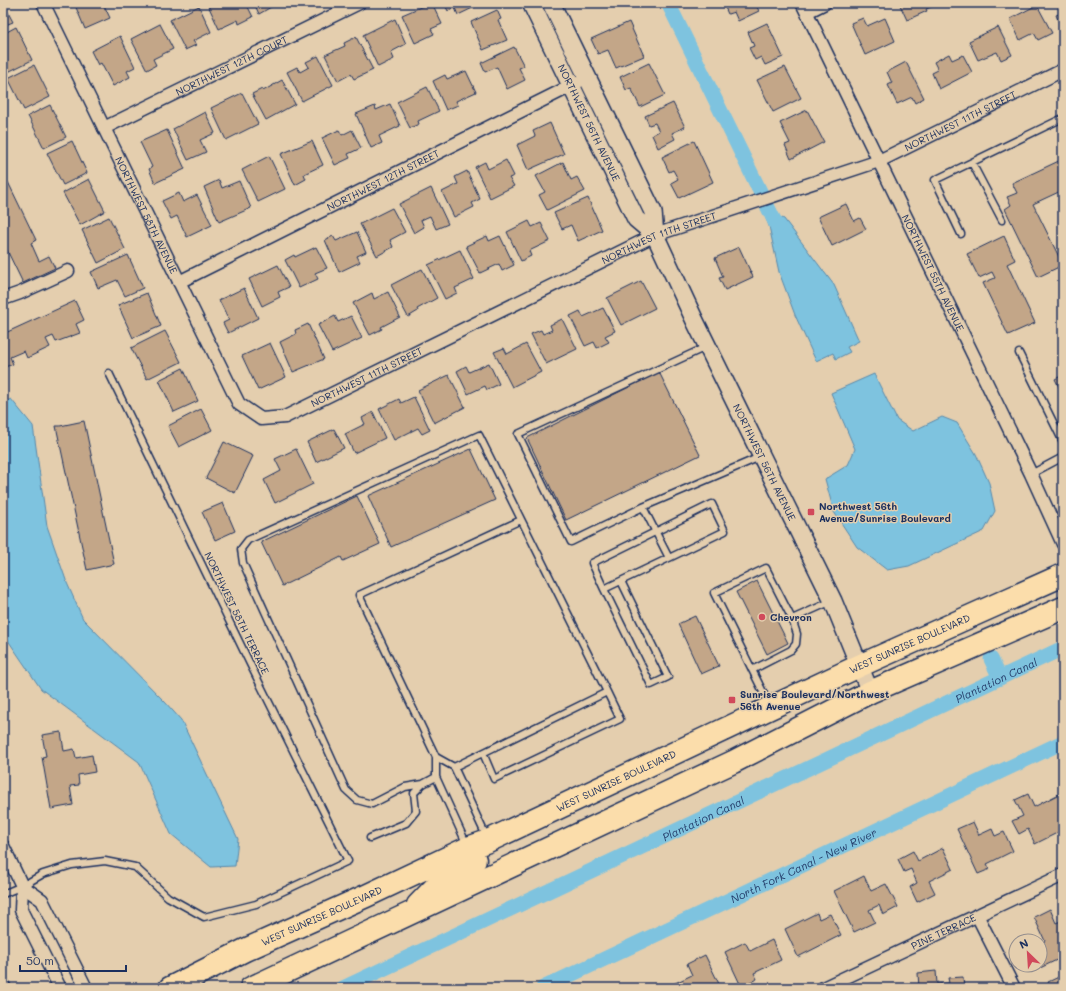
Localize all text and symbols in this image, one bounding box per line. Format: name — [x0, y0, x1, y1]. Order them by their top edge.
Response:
street label: NORTHWEST 12TH COURT — [173, 32, 290, 99]
street label: NORTHWEST 56TH AVENUE — [555, 62, 624, 184]
street label: NORTHWEST 11TH STREET — [902, 87, 1019, 154]
street label: NORTHWEST 12TH STREET — [324, 146, 442, 214]
street label: NORTHWEST 58TH AVENUE — [112, 154, 181, 276]
street label: NORTHWEST 11TH STREET — [599, 208, 718, 267]
street label: NORTHWEST 55TH AVENUE — [899, 212, 968, 334]
street label: NORTHWEST 11TH STREET — [308, 343, 425, 410]
street label: NORTHWEST 56TH AVENUE — [730, 402, 799, 523]
place label: Northwest 56th Avenue/Sunrise Boulevard — [819, 499, 952, 525]
marker: Northwest 56th Avenue/Sunrise Boulevard — [806, 507, 816, 517]
street label: NORTHWEST 58TH TERRACE — [201, 550, 273, 677]
place label: Chevron — [770, 610, 812, 624]
street label: WEST SUNRISE BOULEVARD — [847, 610, 972, 677]
marker: Chevron — [757, 612, 767, 622]
water label: Plantation Canal — [952, 654, 1040, 705]
place label: Sunrise Boulevard/Northwest 56th Avenue — [740, 687, 890, 713]
marker: Sunrise Boulevard/Northwest 56th Avenue — [727, 695, 737, 705]
street label: WEST SUNRISE BOULEVARD — [554, 746, 678, 815]
water label: Plantation Canal — [659, 792, 747, 844]
water label: North Fork Canal - New River — [728, 824, 879, 906]
street label: WEST SUNRISE BOULEVARD — [259, 882, 384, 949]
street label: PINE TERRACE — [909, 910, 978, 953]
north arrow — [1008, 933, 1048, 973]
text: N — [1017, 935, 1031, 952]
scale bar — [20, 947, 126, 973]
text: 50 m — [26, 952, 54, 968]

